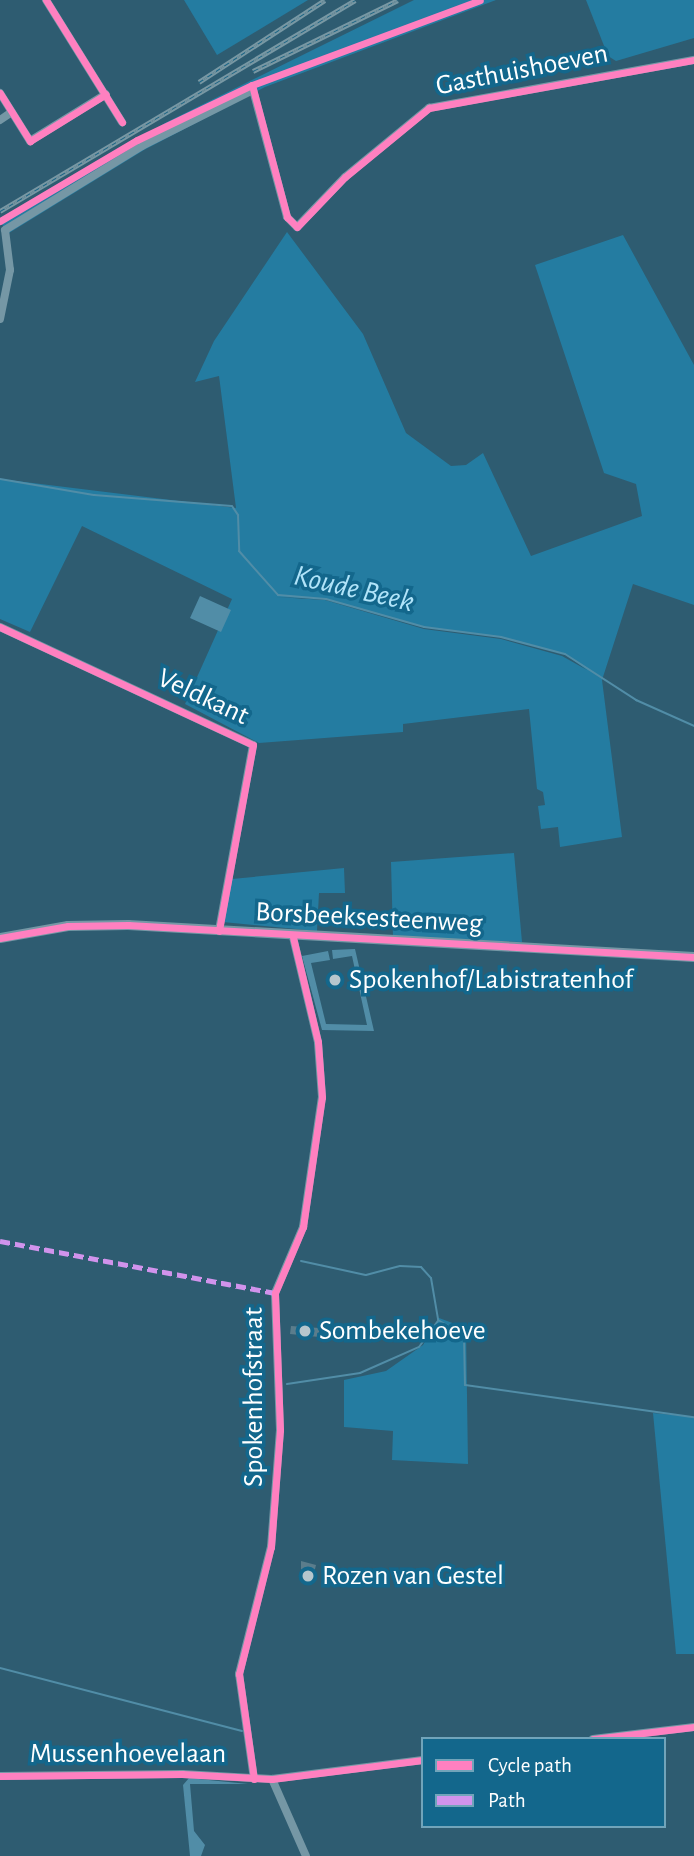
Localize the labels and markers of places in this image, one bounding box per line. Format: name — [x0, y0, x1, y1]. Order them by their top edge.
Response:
place label: Spokenhof/Labistratenhof — [349, 963, 633, 997]
marker: Spokenhof/Labistratenhof — [327, 972, 343, 988]
place label: Sombekehoeve — [319, 1314, 486, 1348]
marker: Sombekehoeve — [297, 1323, 313, 1339]
place label: Rozen van Gestel — [322, 1559, 504, 1593]
marker: Rozen van Gestel — [300, 1568, 316, 1584]

